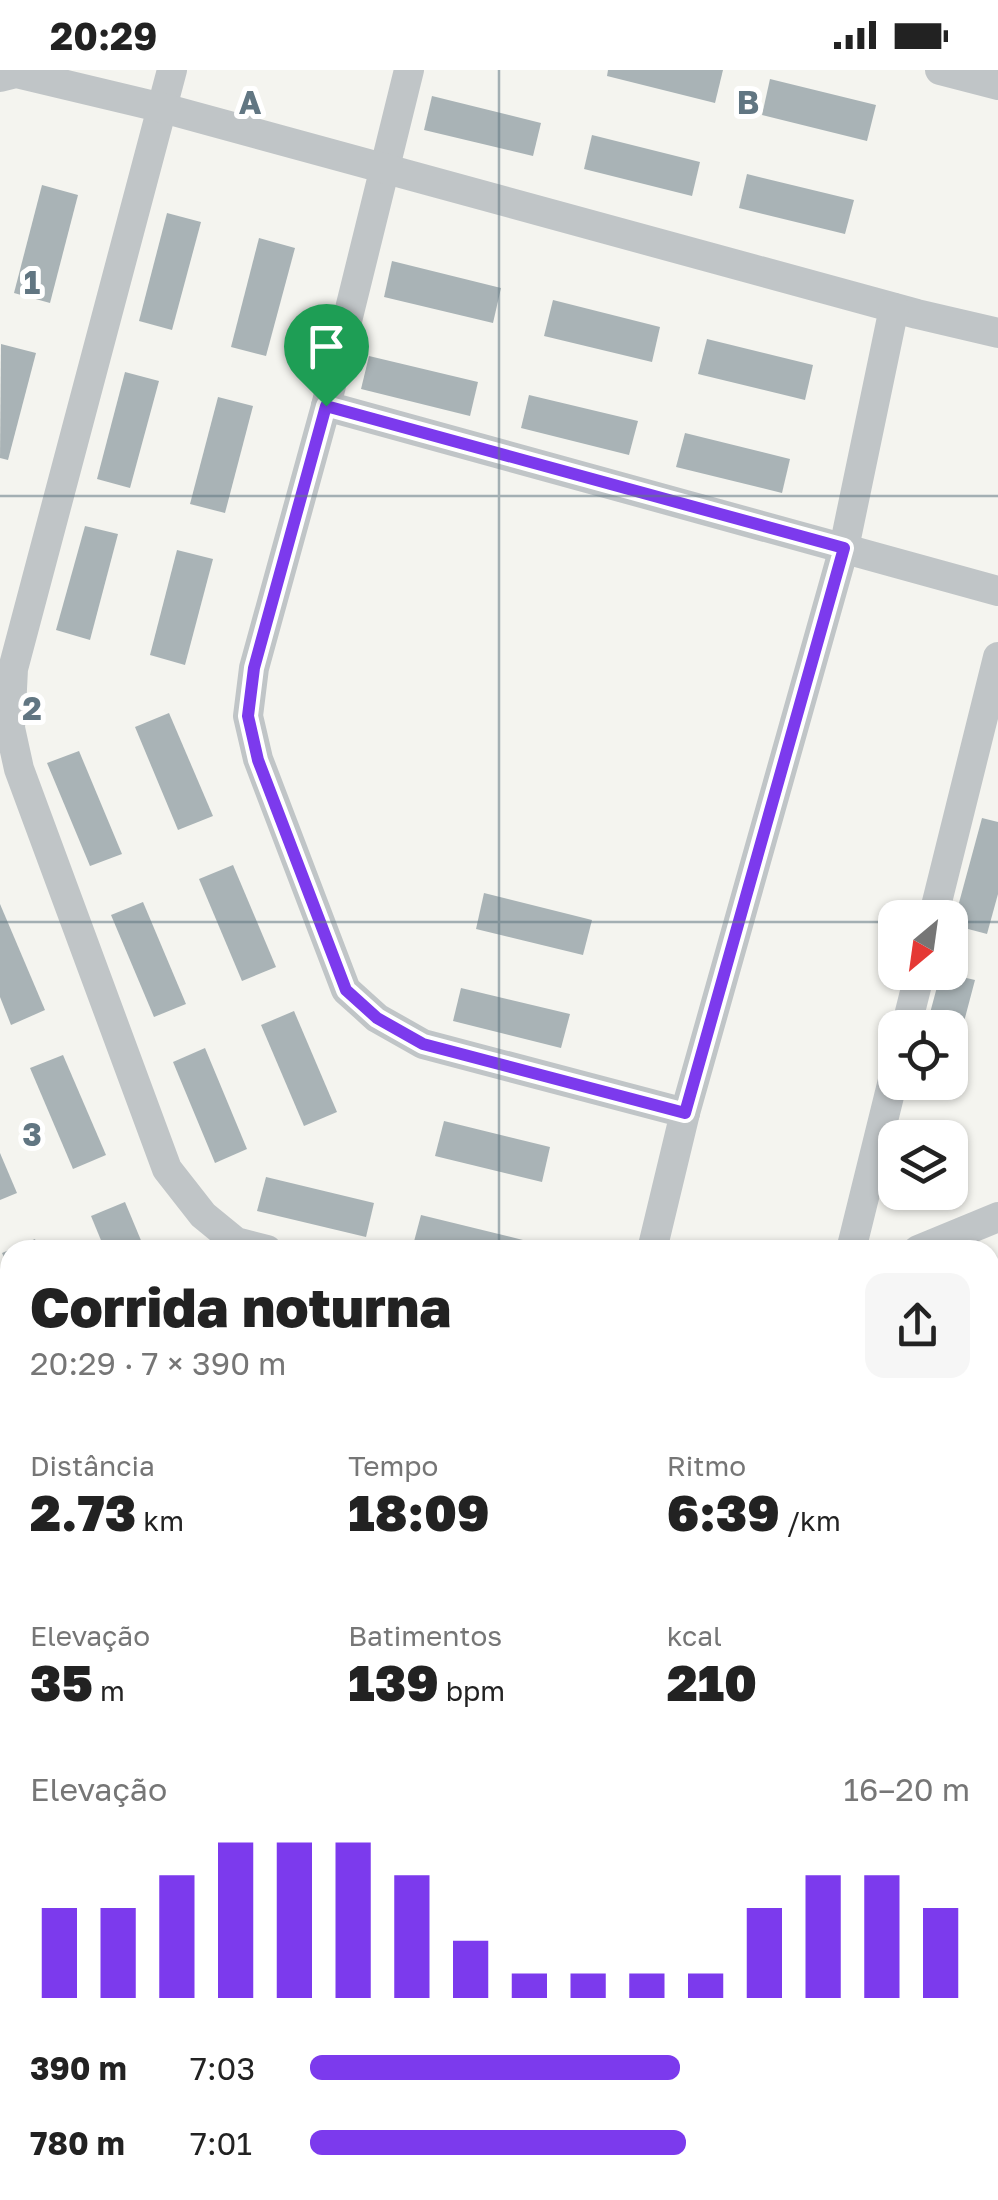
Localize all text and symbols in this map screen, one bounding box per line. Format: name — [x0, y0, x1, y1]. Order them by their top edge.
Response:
text: 20:29 — [50, 13, 157, 58]
text: A — [239, 83, 262, 121]
text: B — [737, 83, 759, 121]
text: 1 — [24, 263, 40, 301]
pin — [284, 304, 369, 407]
icon: arrive — [299, 319, 354, 374]
text: 2 — [22, 689, 42, 727]
north arrow — [878, 900, 968, 990]
map controls — [878, 900, 968, 1210]
button: locate — [878, 1010, 968, 1100]
text: 3 — [22, 1115, 42, 1153]
button: layers — [878, 1120, 968, 1210]
text: Corrida noturna — [30, 1273, 451, 1339]
button: share — [865, 1273, 970, 1378]
text: 20:29 · 7 × 390 m — [30, 1344, 286, 1382]
text: Distância — [30, 1449, 155, 1482]
text: Tempo — [348, 1449, 438, 1482]
text: Ritmo — [667, 1449, 746, 1482]
text: 2.73 — [30, 1482, 136, 1542]
text: 18:09 — [348, 1482, 489, 1542]
text: 6:39 — [667, 1482, 780, 1542]
text: km — [136, 1504, 184, 1537]
text: /km — [780, 1504, 841, 1537]
text: Elevação — [30, 1619, 150, 1652]
text: Batimentos — [348, 1619, 502, 1652]
text: kcal — [667, 1619, 722, 1652]
text: 35 — [30, 1652, 93, 1712]
text: 139 — [348, 1652, 439, 1712]
text: 210 — [667, 1652, 757, 1712]
text: m — [93, 1674, 125, 1707]
text: bpm — [439, 1674, 505, 1707]
text: Elevação — [30, 1770, 167, 1808]
text: 16–20 m — [843, 1770, 970, 1808]
text: 390 m — [30, 2049, 127, 2087]
text: 7:03 — [190, 2049, 255, 2087]
text: 780 m — [30, 2124, 125, 2162]
text: 7:01 — [190, 2124, 252, 2162]

